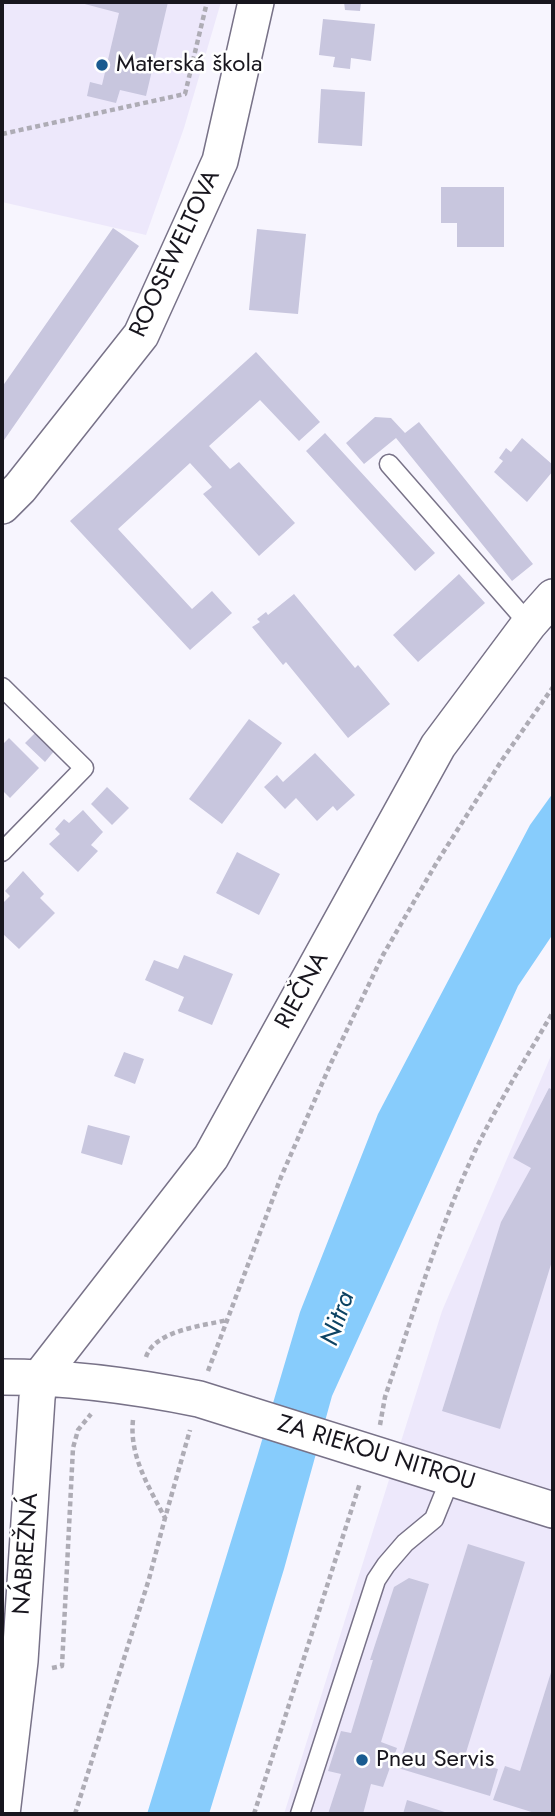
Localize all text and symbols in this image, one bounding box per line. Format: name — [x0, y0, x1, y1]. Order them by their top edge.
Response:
place label: Materská škola — [116, 51, 262, 79]
marker: Materská škola — [94, 57, 110, 73]
street label: ROOSEWELTOVA — [125, 166, 227, 342]
street label: RIEČNA — [270, 948, 336, 1034]
water label: Nitra — [315, 1288, 363, 1350]
street label: ZA RIEKOU NITROU — [274, 1410, 478, 1498]
street label: NÁBREŽNÁ — [8, 1492, 46, 1616]
place label: Pneu Servis — [376, 1746, 494, 1774]
marker: Pneu Servis — [354, 1752, 370, 1768]

